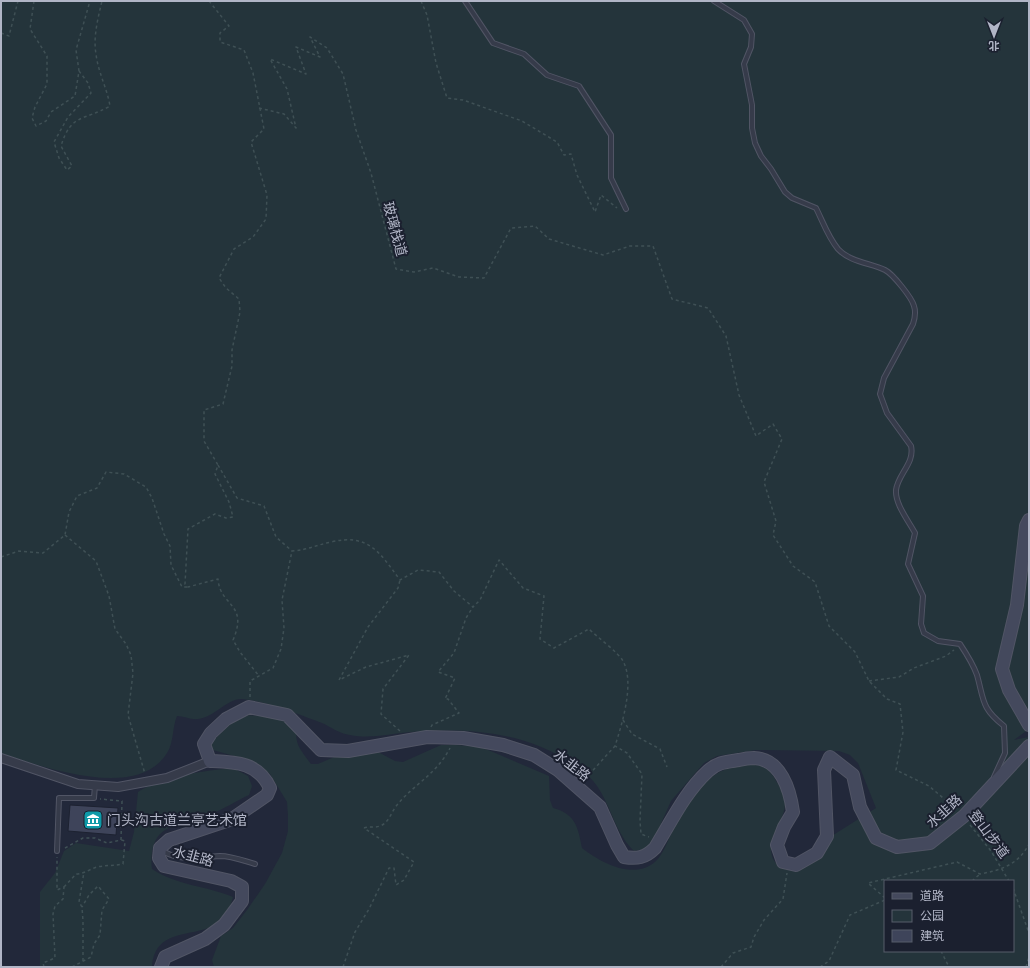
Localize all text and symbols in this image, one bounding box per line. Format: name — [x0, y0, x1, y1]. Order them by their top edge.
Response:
north arrow — [974, 16, 1014, 56]
text: 北 — [989, 39, 1000, 52]
street label: 玻璃栈道 — [379, 200, 410, 258]
street label: 水韭路 — [550, 746, 593, 785]
street label: 水韭路 — [923, 791, 966, 832]
street label: 登山步道 — [965, 807, 1012, 862]
museum icon: 门头沟古道兰亭艺术馆 — [82, 809, 104, 831]
place label: 门头沟古道兰亭艺术馆 — [107, 812, 247, 829]
street label: 水韭路 — [170, 843, 215, 870]
legend — [884, 880, 1014, 952]
text: 道路 — [920, 889, 944, 903]
text: 公园 — [920, 909, 944, 923]
text: 建筑 — [920, 929, 944, 943]

